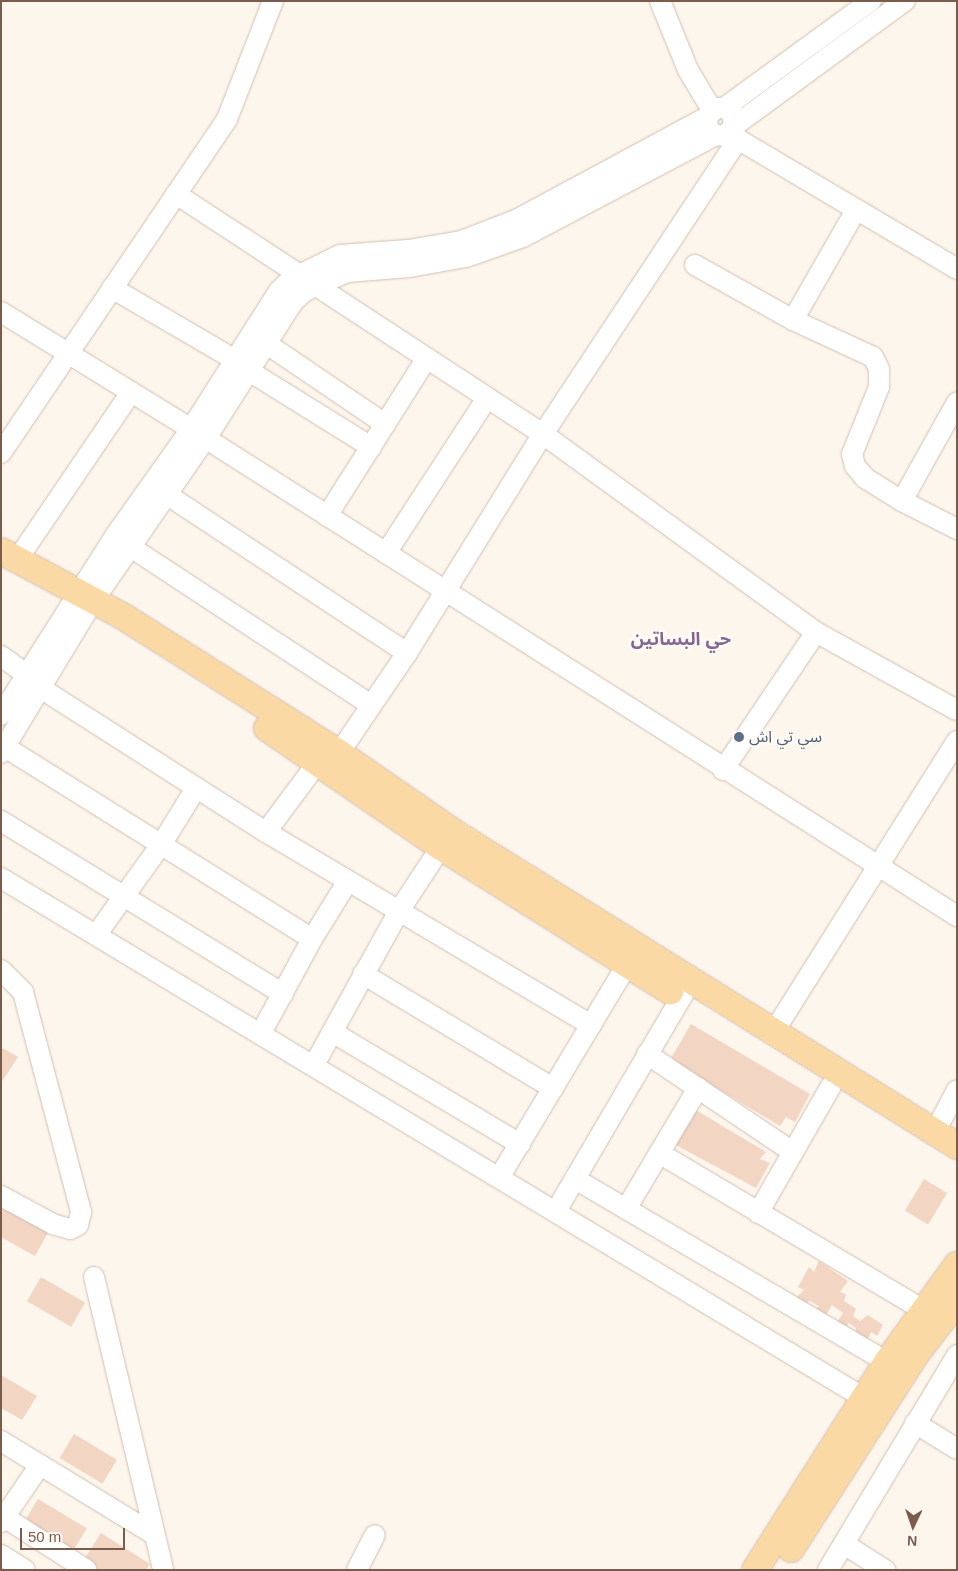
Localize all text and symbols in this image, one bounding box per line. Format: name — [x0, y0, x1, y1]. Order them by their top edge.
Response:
district label: حي البساتين — [631, 628, 731, 650]
place label: سي تي اش — [749, 727, 822, 747]
marker: سي تي اش — [733, 731, 745, 743]
north arrow — [888, 1501, 938, 1551]
scale bar — [22, 1518, 128, 1550]
text: 50 m — [28, 1528, 61, 1545]
text: N — [907, 1533, 918, 1549]

